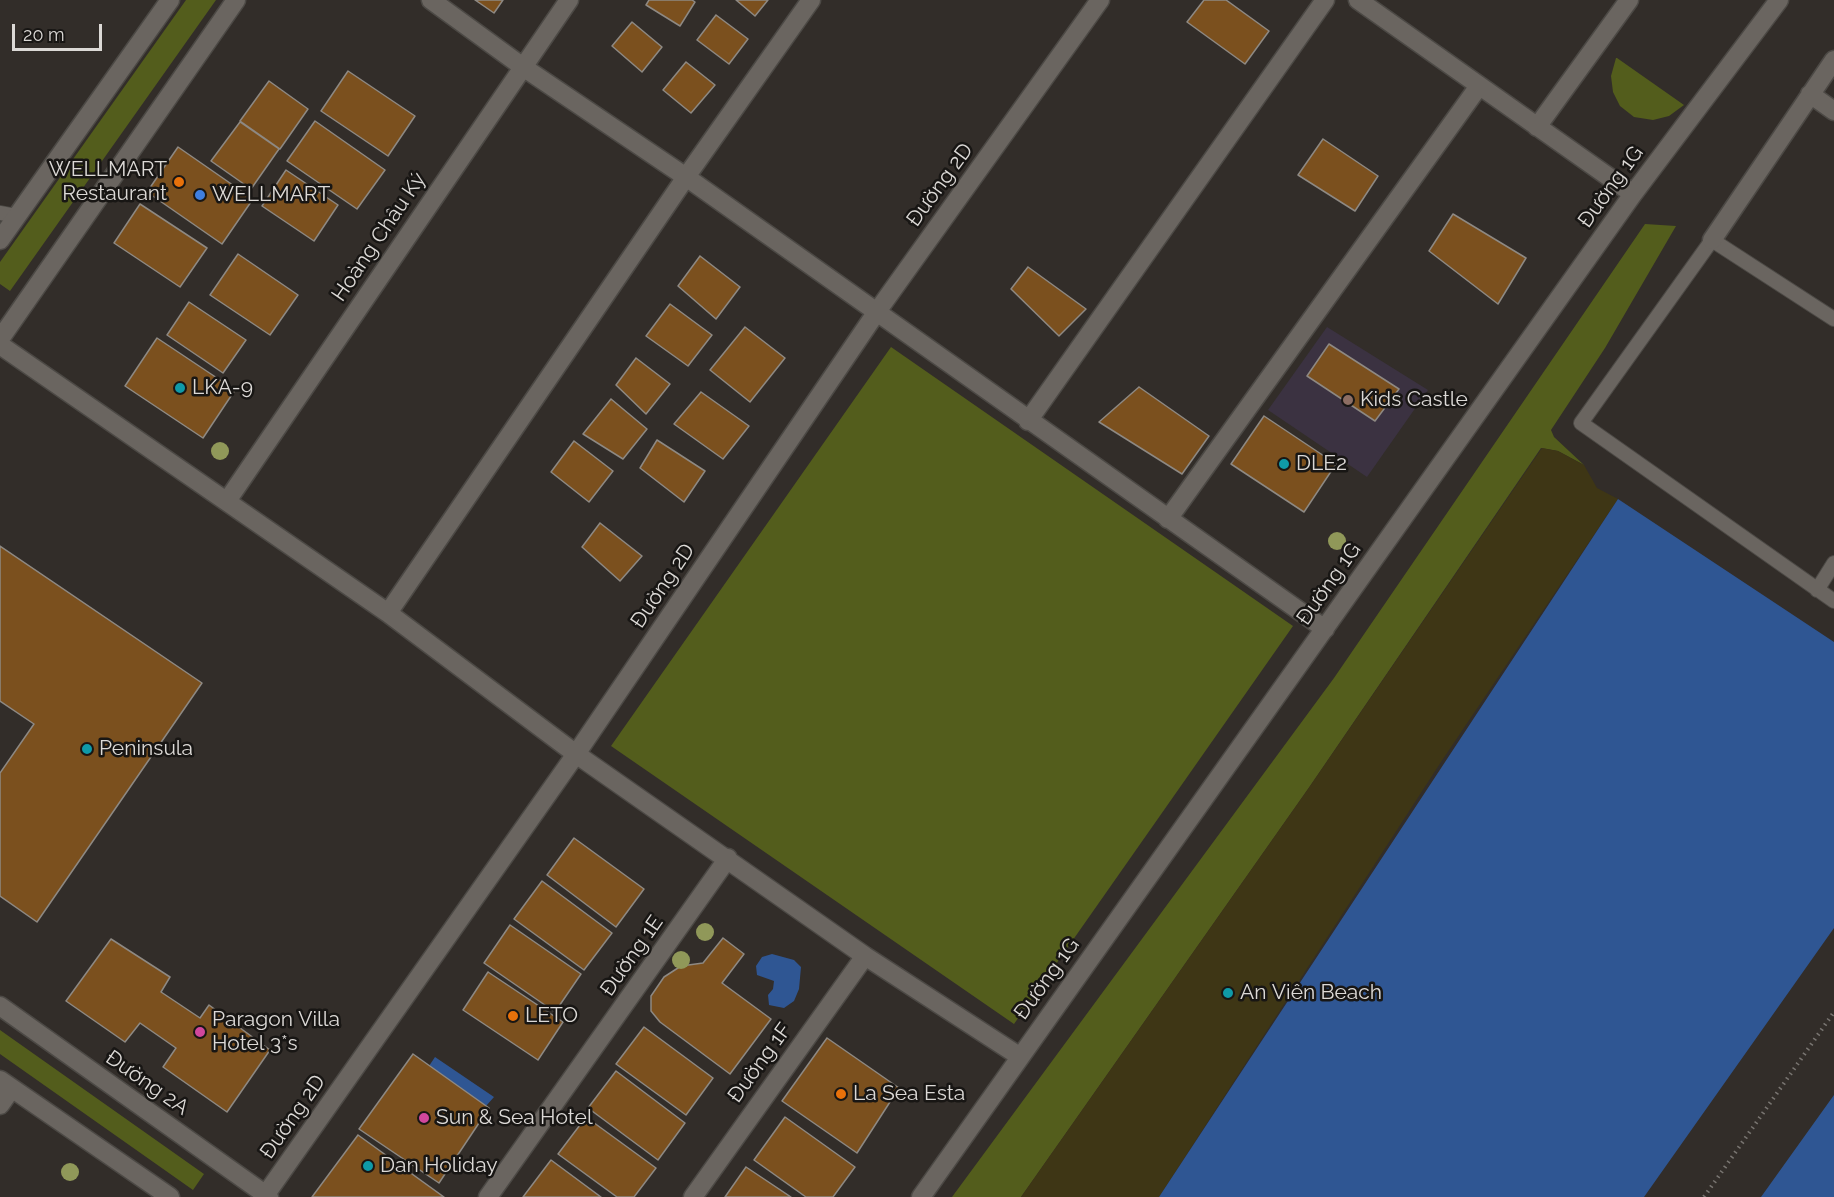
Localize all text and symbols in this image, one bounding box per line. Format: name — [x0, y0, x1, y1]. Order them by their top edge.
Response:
scale bar — [15, 12, 105, 50]
text: 20 m — [23, 24, 65, 45]
street label: Đường 2D — [901, 139, 979, 231]
street label: Đường 1G — [1573, 141, 1649, 233]
place label: WELLMART Restaurant — [49, 157, 167, 207]
street label: Hoàng Châu Ký — [327, 168, 431, 306]
marker: WELLMART Restaurant — [172, 175, 186, 189]
place label: WELLMART — [212, 182, 330, 208]
marker: WELLMART — [193, 188, 207, 202]
place label: LKA-9 — [192, 375, 253, 401]
marker: LKA-9 — [173, 381, 187, 395]
place label: Kids Castle — [1360, 387, 1468, 413]
marker: Kids Castle — [1341, 393, 1355, 407]
place label: DLE2 — [1296, 451, 1347, 477]
marker: DLE2 — [1277, 457, 1291, 471]
street label: Đường 1G — [1292, 538, 1366, 630]
street label: Đường 2D — [626, 539, 700, 633]
place label: Peninsula — [99, 736, 193, 762]
marker: Peninsula — [80, 742, 94, 756]
street label: Đường 1E — [595, 911, 669, 1001]
street label: Đường 1G — [1009, 933, 1085, 1025]
place label: An Viên Beach — [1240, 980, 1382, 1006]
marker: An Viên Beach — [1221, 986, 1235, 1000]
place label: LETO — [525, 1003, 578, 1029]
place label: Paragon Villa Hotel 3*s — [212, 1007, 340, 1057]
marker: LETO — [506, 1009, 520, 1023]
street label: Đường 1F — [723, 1018, 797, 1108]
marker: Paragon Villa Hotel 3*s — [193, 1025, 207, 1039]
street label: Đường 2A — [101, 1045, 193, 1121]
street label: Đường 2D — [255, 1070, 331, 1164]
place label: La Sea Esta — [853, 1081, 965, 1107]
marker: La Sea Esta — [834, 1087, 848, 1101]
place label: Sun & Sea Hotel — [436, 1105, 593, 1131]
marker: Sun & Sea Hotel — [417, 1111, 431, 1125]
place label: Dan Holiday — [380, 1153, 498, 1179]
marker: Dan Holiday — [361, 1159, 375, 1173]

